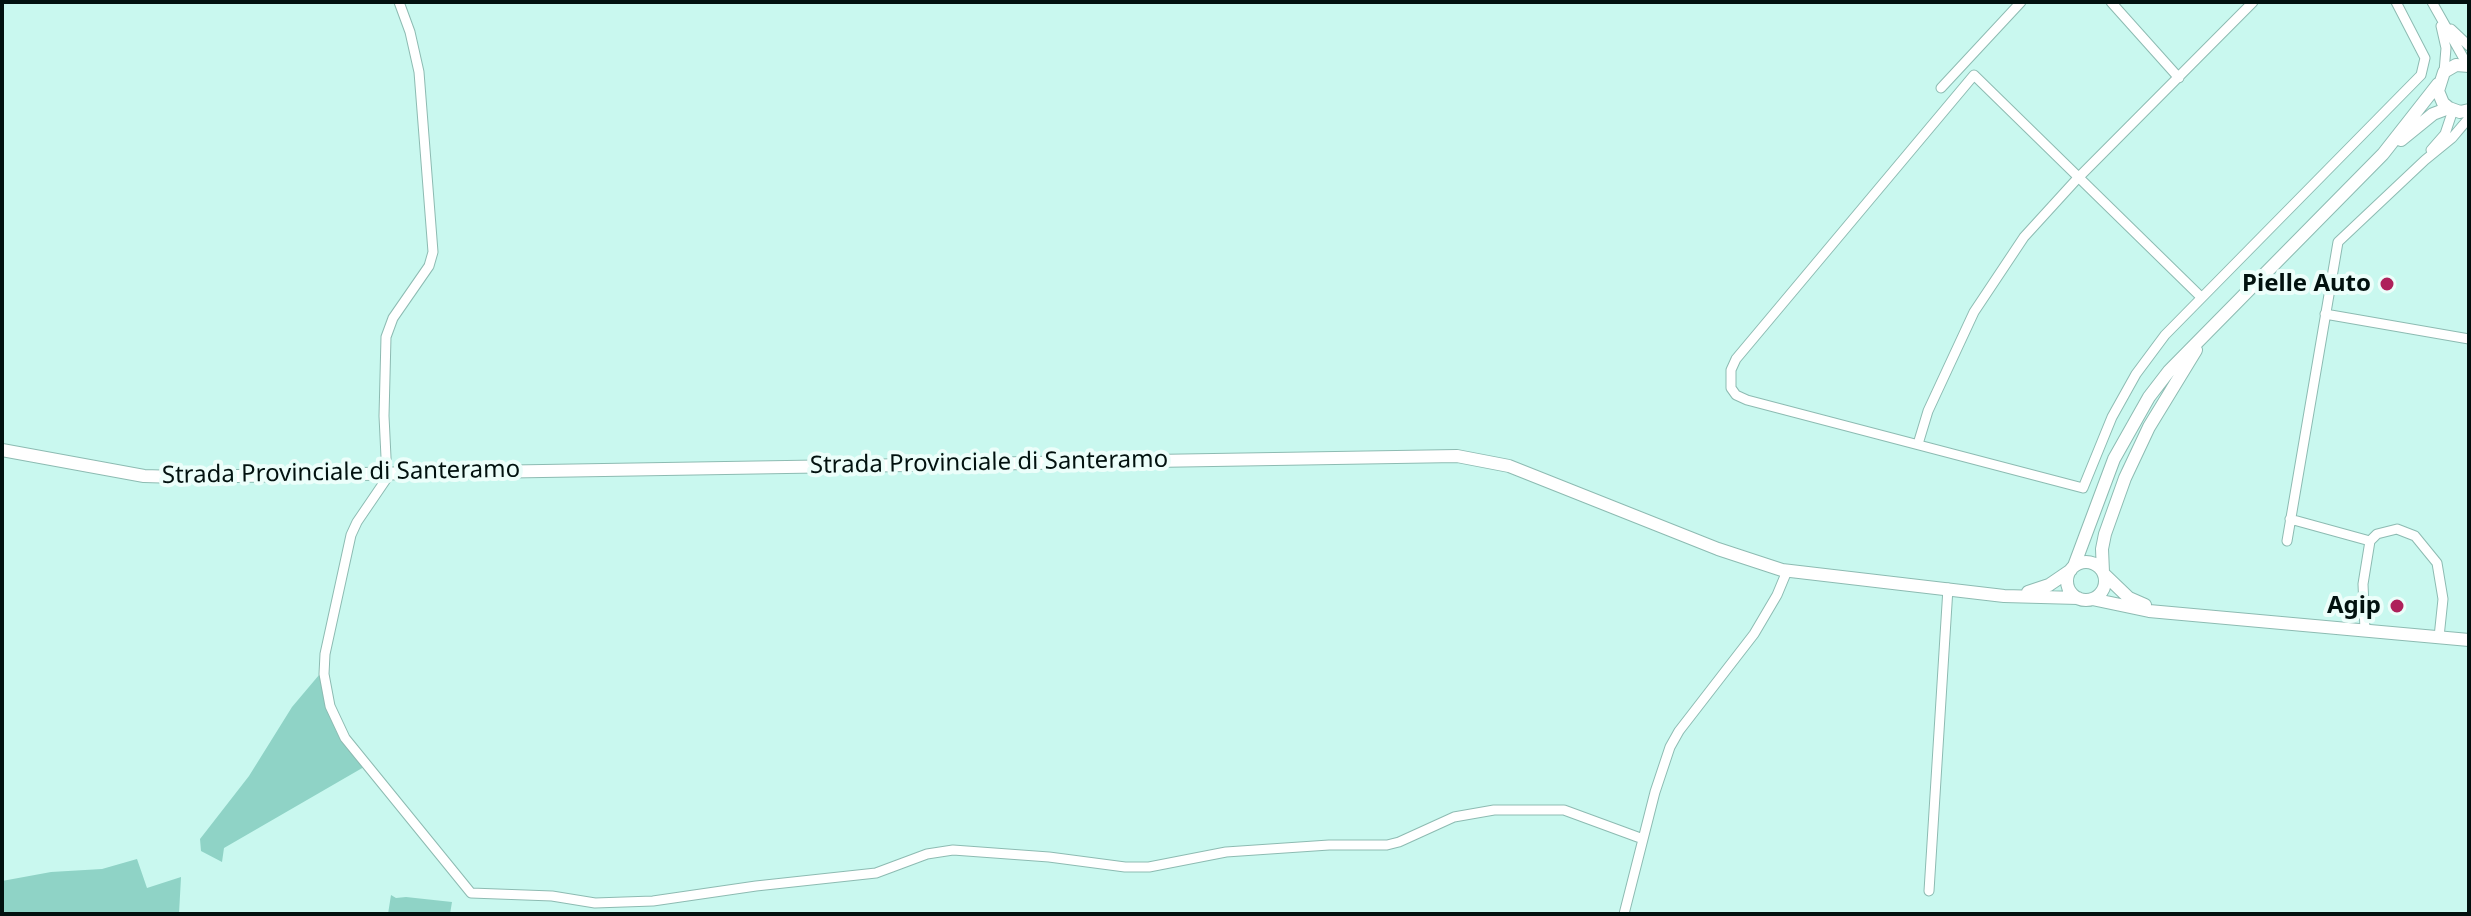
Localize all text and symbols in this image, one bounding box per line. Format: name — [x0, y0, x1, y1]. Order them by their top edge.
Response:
place label: Pielle Auto — [2242, 270, 2371, 298]
marker: Pielle Auto — [2378, 275, 2396, 293]
street label: Strada Provinciale di Santeramo — [810, 445, 1168, 481]
street label: Strada Provinciale di Santeramo — [162, 455, 520, 491]
place label: Agip — [2327, 592, 2381, 620]
marker: Agip — [2388, 597, 2406, 615]

